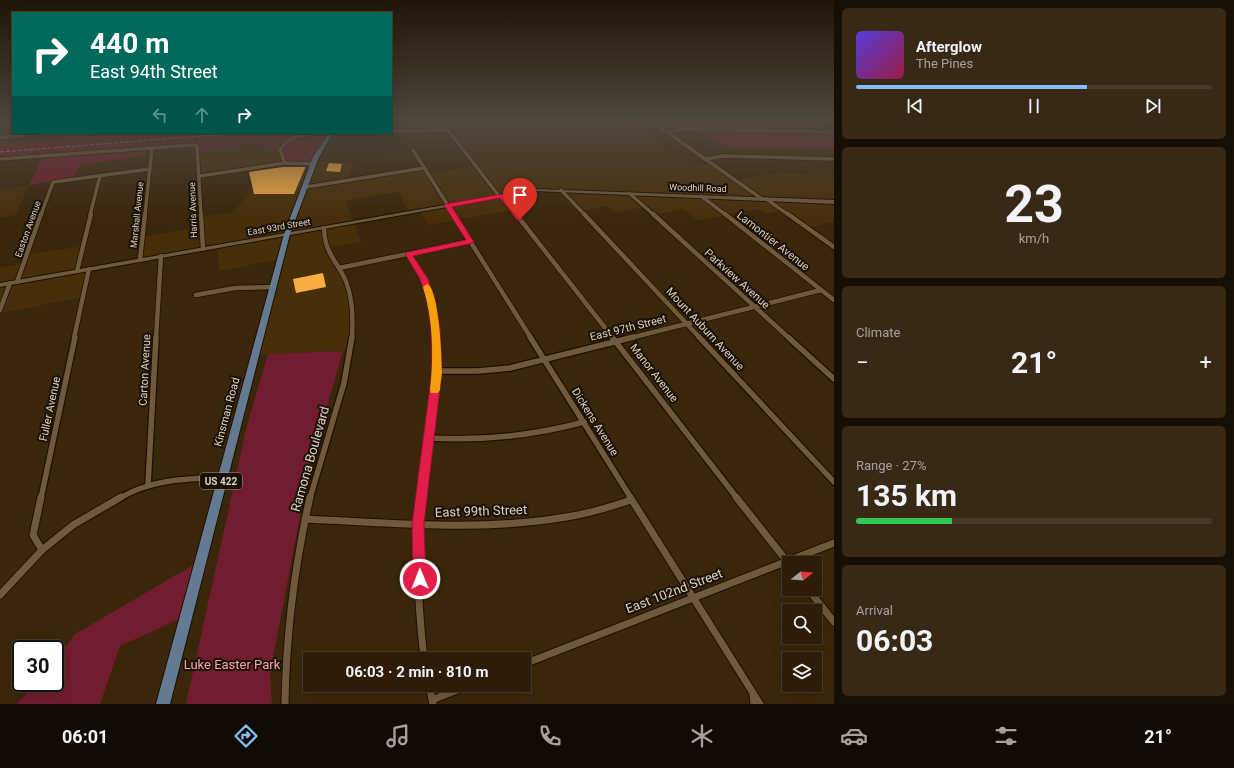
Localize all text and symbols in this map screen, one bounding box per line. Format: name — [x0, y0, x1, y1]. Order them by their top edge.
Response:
text: 440 m — [90, 27, 169, 60]
icon: right — [24, 28, 76, 80]
text: Afterglow — [916, 38, 982, 56]
text: The Pines — [916, 56, 973, 71]
text: East 94th Street — [90, 61, 218, 82]
icon: previous — [904, 95, 926, 117]
icon: pause — [1023, 95, 1045, 117]
icon: next — [1142, 95, 1164, 117]
icon: left — [149, 104, 171, 126]
icon: ahead — [191, 104, 213, 126]
icon: right — [233, 104, 255, 126]
text: 23 — [1004, 174, 1064, 235]
pin — [503, 178, 537, 219]
street label: Marshall Avenue — [129, 181, 145, 249]
street label: Harris Avenue — [187, 182, 199, 238]
street label: Woodhill Road — [669, 182, 727, 194]
icon: arrive — [509, 184, 531, 206]
street label: Easton Avenue — [13, 199, 43, 259]
street label: Lamontier Avenue — [734, 209, 812, 273]
street label: East 93rd Street — [247, 217, 311, 237]
text: km/h — [1019, 231, 1049, 246]
street label: Parkview Avenue — [702, 246, 772, 312]
street label: Mount Auburn Avenue — [663, 285, 747, 373]
street label: East 97th Street — [589, 312, 668, 344]
text: Climate — [856, 325, 900, 340]
street label: Carton Avenue — [137, 334, 153, 406]
street label: Manor Avenue — [627, 341, 681, 405]
text: 21° — [1011, 345, 1057, 380]
text: − — [856, 350, 869, 375]
text: + — [1200, 350, 1212, 375]
street label: Fuller Avenue — [37, 375, 63, 442]
street label: Kinsman Road — [212, 376, 242, 448]
street label: Dickens Avenue — [569, 386, 621, 458]
street label: Ramona Boulevard — [288, 405, 332, 513]
text: Range · 27% — [856, 458, 926, 473]
road number: US 422 — [200, 473, 242, 489]
text: 135 km — [856, 478, 957, 513]
street label: East 99th Street — [435, 502, 527, 520]
north arrow — [782, 556, 822, 596]
map controls — [782, 556, 822, 692]
position arrow — [399, 558, 441, 600]
street label: East 102nd Street — [623, 566, 725, 616]
text: Arrival — [856, 603, 893, 618]
button: search — [782, 604, 822, 644]
text: 06:03 — [856, 623, 933, 658]
speed limit sign: 30 — [12, 640, 64, 692]
button: layers — [782, 652, 822, 692]
park label: Luke Easter Park — [184, 657, 281, 672]
text: 06:03 · 2 min · 810 m — [346, 663, 488, 681]
icon: directions — [232, 722, 260, 750]
icon: music — [384, 722, 412, 750]
icon: phone — [536, 722, 564, 750]
icon: climate — [688, 722, 716, 750]
icon: car — [840, 722, 868, 750]
icon: filters — [992, 722, 1020, 750]
text: 06:01 — [62, 726, 108, 747]
text: 21° — [1144, 726, 1172, 747]

